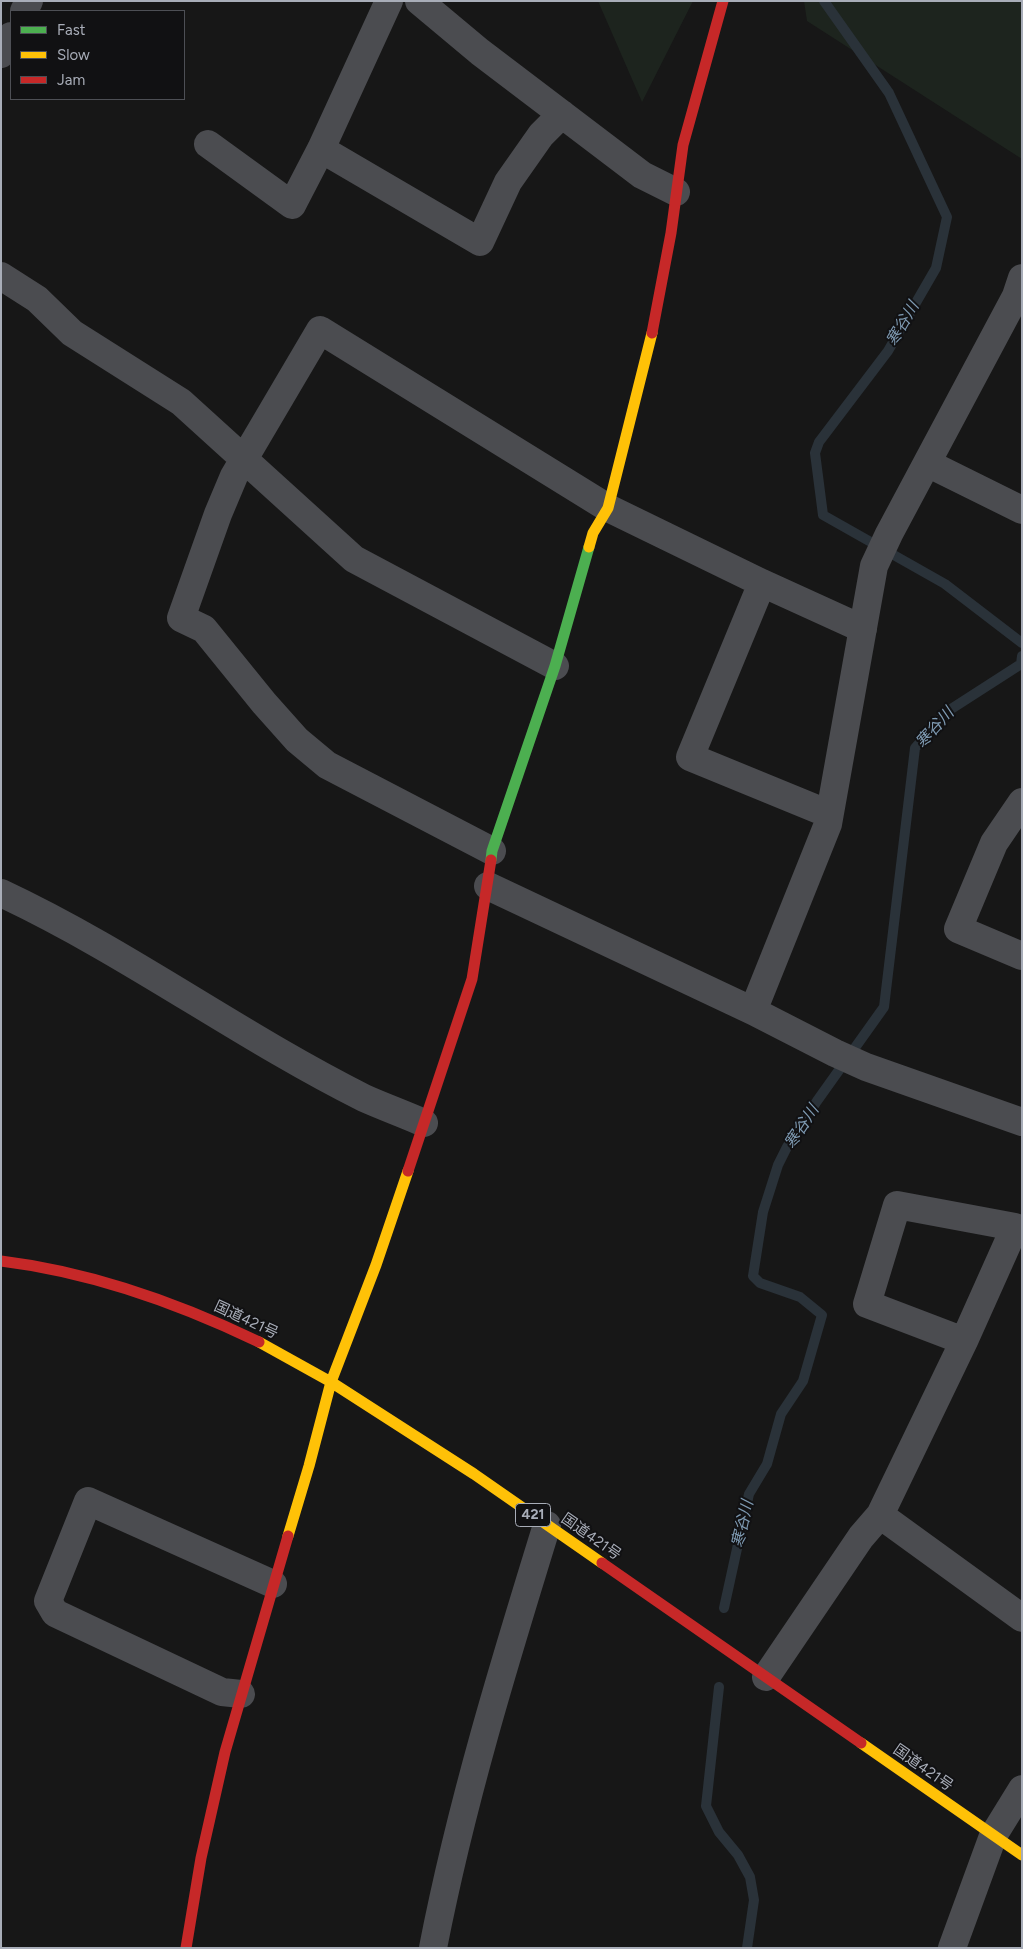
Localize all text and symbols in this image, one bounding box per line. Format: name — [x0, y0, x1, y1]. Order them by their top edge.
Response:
legend — [10, 10, 185, 100]
text: Fast — [57, 21, 85, 39]
text: Slow — [57, 46, 90, 64]
text: Jam — [57, 71, 85, 89]
water label: 寒谷川 — [883, 298, 923, 350]
water label: 寒谷川 — [912, 704, 958, 752]
water label: 寒谷川 — [781, 1102, 823, 1152]
street label: 国道421号 — [211, 1297, 281, 1343]
water label: 寒谷川 — [728, 1498, 758, 1550]
road number: 421 — [516, 1504, 550, 1526]
street label: 国道421号 — [558, 1510, 624, 1564]
street label: 国道421号 — [890, 1741, 956, 1795]

